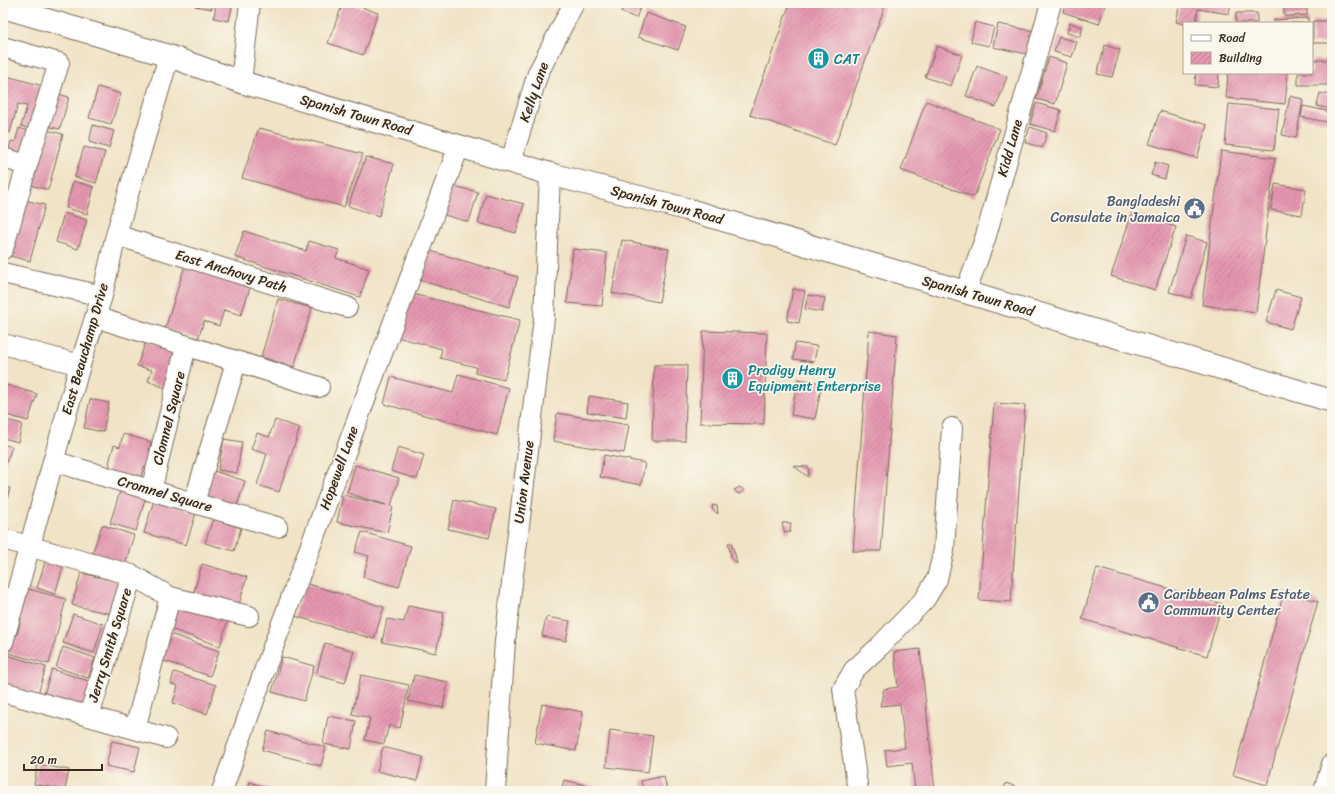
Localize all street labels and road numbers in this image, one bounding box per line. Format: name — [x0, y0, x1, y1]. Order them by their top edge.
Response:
street label: Kelly Lane — [512, 58, 556, 126]
street label: Spanish Town Road — [297, 87, 417, 143]
street label: Kidd Lane — [990, 116, 1030, 180]
street label: Spanish Town Road — [608, 178, 728, 232]
street label: East Anchovy Path — [172, 242, 290, 300]
street label: Spanish Town Road — [919, 268, 1039, 324]
street label: East Beauchamp Drive — [54, 280, 116, 418]
street label: Clomnel Square — [145, 368, 193, 468]
street label: Hopewell Lane — [312, 422, 366, 514]
street label: Union Avenue — [506, 439, 542, 525]
street label: Cromnel Square — [115, 468, 215, 520]
street label: Jerry Smith Square — [80, 585, 139, 706]

